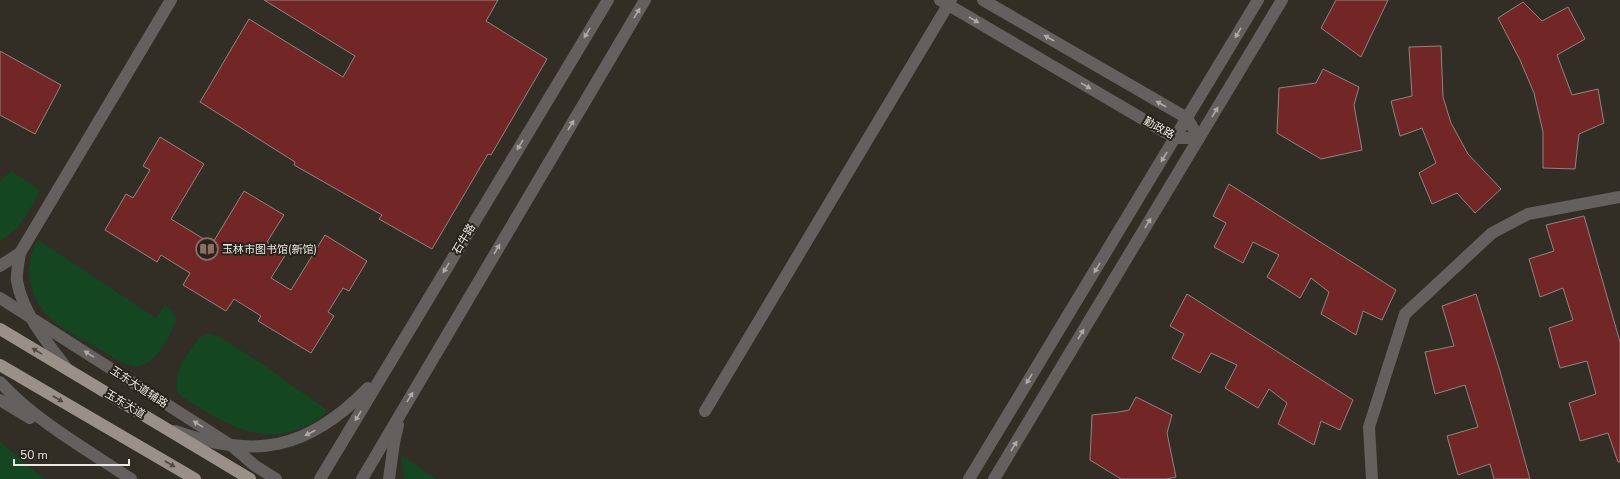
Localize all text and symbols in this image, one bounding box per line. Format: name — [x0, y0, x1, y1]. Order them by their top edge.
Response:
one-way arrow — [634, 7, 641, 19]
one-way arrow — [968, 16, 980, 23]
one-way arrow — [584, 27, 591, 39]
one-way arrow — [1234, 28, 1242, 38]
one-way arrow — [1043, 35, 1055, 42]
one-way arrow — [1080, 82, 1092, 89]
one-way arrow — [1155, 100, 1167, 107]
one-way arrow — [1212, 106, 1219, 118]
street label: 勤政路 — [1141, 114, 1177, 142]
one-way arrow — [567, 120, 575, 130]
one-way arrow — [517, 139, 524, 151]
one-way arrow — [1160, 151, 1167, 163]
one-way arrow — [1144, 218, 1152, 228]
street label: 石牛路 — [449, 221, 479, 257]
library icon: 玉林市图书馆(新馆) — [194, 236, 220, 262]
place label: 玉林市图书馆(新馆) — [222, 242, 317, 257]
one-way arrow — [494, 243, 501, 255]
one-way arrow — [443, 262, 450, 274]
one-way arrow — [1093, 262, 1100, 274]
one-way arrow — [1077, 329, 1085, 339]
one-way arrow — [31, 347, 43, 354]
one-way arrow — [83, 351, 95, 358]
street label: 玉东大道辅路 — [108, 363, 170, 411]
one-way arrow — [1026, 373, 1033, 385]
street label: 玉东大道 — [103, 387, 147, 421]
one-way arrow — [406, 391, 413, 403]
one-way arrow — [52, 395, 64, 402]
one-way arrow — [354, 410, 361, 422]
one-way arrow — [192, 421, 204, 428]
one-way arrow — [304, 430, 316, 436]
scale bar — [14, 441, 129, 467]
one-way arrow — [1010, 441, 1018, 451]
text: 50 m — [20, 447, 48, 463]
one-way arrow — [164, 461, 176, 468]

